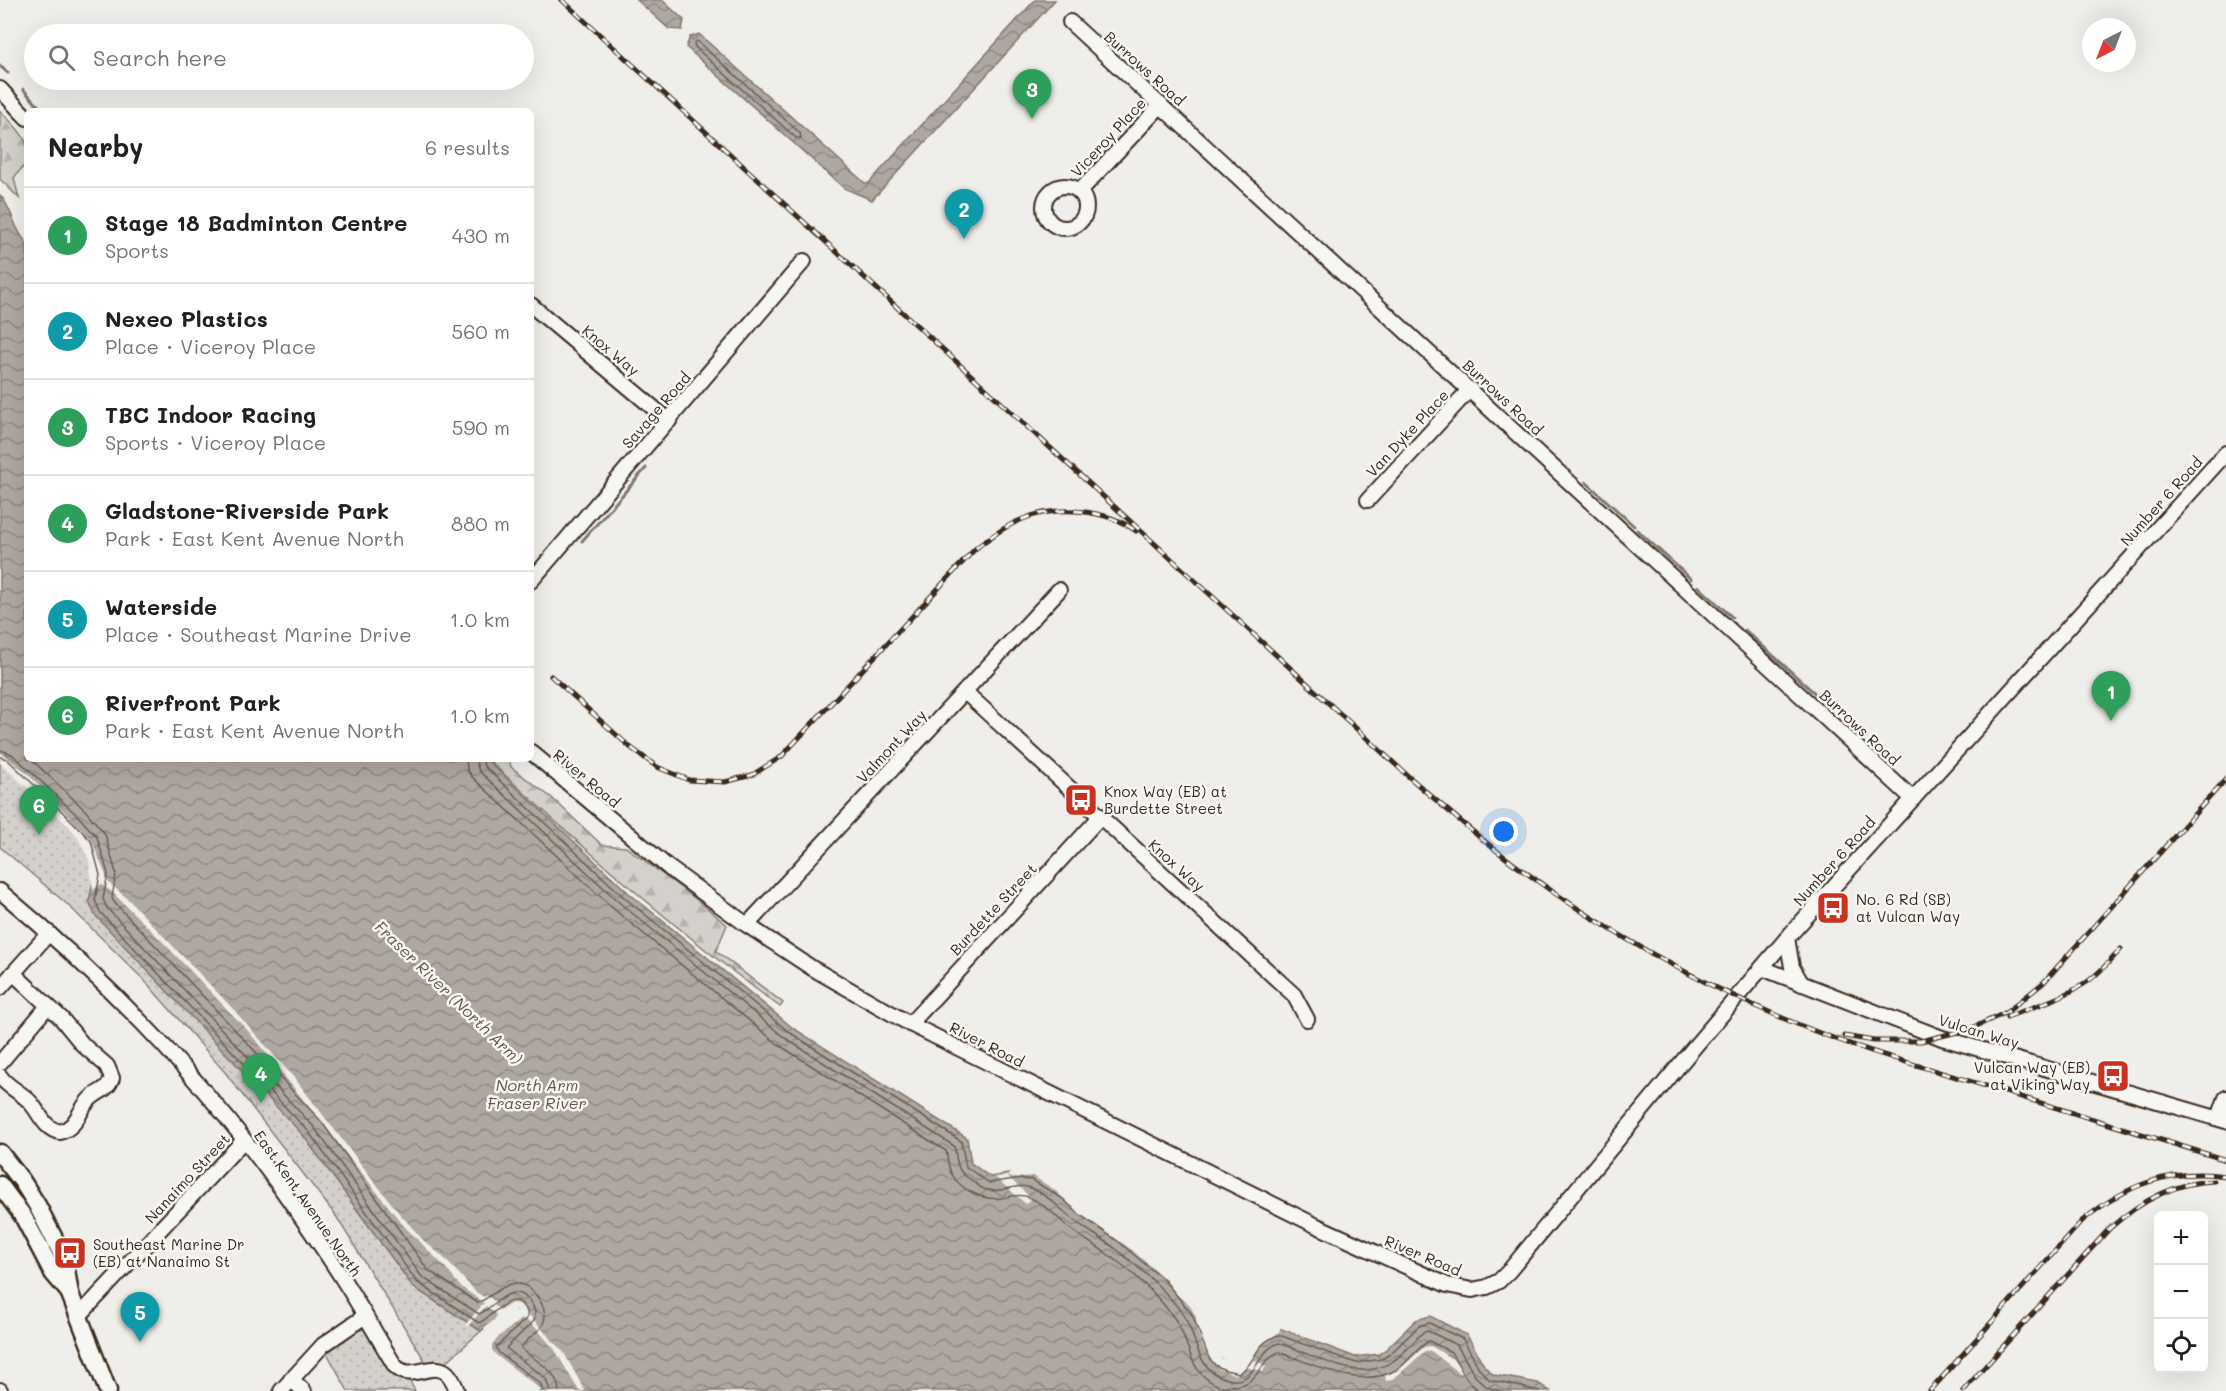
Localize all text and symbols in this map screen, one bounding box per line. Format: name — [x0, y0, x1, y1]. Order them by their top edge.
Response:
north arrow — [2082, 18, 2136, 72]
search box — [24, 24, 534, 90]
street label: Burrows Road — [1100, 26, 1190, 110]
icon: search — [45, 41, 78, 74]
text: Search here — [93, 43, 227, 72]
pin: 3 — [1012, 70, 1052, 119]
street label: Viceroy Place — [1066, 93, 1150, 181]
text: Nearby — [48, 130, 143, 164]
text: 6 results — [425, 134, 510, 160]
pin: 2 — [944, 190, 984, 239]
text: Stage 18 Badminton Centre — [105, 208, 407, 237]
text: 1 — [63, 222, 72, 248]
text: 430 m — [452, 222, 510, 248]
text: Sports — [105, 237, 169, 263]
text: Nexeo Plastics — [105, 304, 268, 333]
text: 2 — [62, 318, 73, 344]
text: 560 m — [452, 318, 510, 344]
street label: Knox Way — [578, 320, 644, 380]
text: Place · Viceroy Place — [105, 333, 316, 359]
street label: Burrows Road — [1459, 355, 1547, 439]
street label: Savage Road — [617, 368, 695, 452]
street label: Van Dyke Place — [1361, 385, 1453, 481]
text: TBC Indoor Racing — [105, 400, 316, 429]
text: 3 — [62, 414, 74, 440]
text: 590 m — [452, 414, 510, 440]
text: Sports · Viceroy Place — [105, 429, 326, 455]
street label: Number 6 Road — [2116, 452, 2206, 550]
text: Gladstone-Riverside Park — [105, 496, 389, 525]
text: 4 — [61, 510, 74, 536]
text: 880 m — [451, 510, 510, 536]
text: Park · East Kent Avenue North — [105, 525, 404, 551]
text: Waterside — [105, 592, 217, 621]
text: 5 — [62, 606, 73, 632]
text: 1.0 km — [450, 606, 510, 632]
text: Place · Southeast Marine Drive — [105, 621, 412, 647]
pin: 1 — [2092, 672, 2130, 721]
street label: Burrows Road — [1816, 685, 1904, 769]
text: Riverfront Park — [105, 688, 281, 717]
text: 6 — [61, 702, 74, 728]
text: 1.0 km — [450, 702, 510, 728]
street label: Valmont Way — [852, 705, 930, 787]
text: Park · East Kent Avenue North — [105, 717, 404, 743]
street label: River Road — [549, 744, 625, 812]
place label: Knox Way (EB) at Burdette Street — [1104, 781, 1227, 818]
bus stop icon: Knox Way (EB) at Burdette Street — [1063, 782, 1099, 818]
pin: 6 — [20, 786, 58, 835]
street label: Number 6 Road — [1789, 812, 1879, 910]
your location — [1489, 817, 1518, 846]
street label: Knox Way — [1145, 834, 1209, 896]
street label: Burdette Street — [945, 859, 1041, 959]
place label: No. 6 Rd (SB) at Vulcan Way — [1856, 889, 1960, 926]
bus stop icon: No. 6 Rd (SB) at Vulcan Way — [1815, 890, 1851, 926]
water label: Fraser River (North Arm) — [371, 916, 528, 1069]
street label: Vulcan Way — [1936, 1009, 2022, 1053]
street label: River Road — [946, 1017, 1028, 1071]
pin: 4 — [242, 1054, 280, 1103]
place label: Vulcan Way (EB) at Viking Way — [1974, 1057, 2090, 1094]
bus stop icon: Vulcan Way (EB) at Viking Way — [2095, 1058, 2131, 1094]
water label: North Arm Fraser River — [487, 1074, 587, 1113]
street label: East Kent Avenue North — [250, 1126, 366, 1280]
street label: Nanaimo Street — [140, 1129, 234, 1227]
map controls — [2154, 1211, 2208, 1373]
button: + — [2154, 1211, 2208, 1265]
street label: River Road — [1382, 1230, 1464, 1280]
place label: Southeast Marine Dr (EB) at Nanaimo St — [93, 1234, 245, 1271]
bus stop icon: Southeast Marine Dr (EB) at Nanaimo St — [52, 1235, 88, 1271]
button: − — [2154, 1265, 2208, 1319]
pin: 5 — [120, 1292, 160, 1342]
button: locate — [2154, 1319, 2208, 1373]

